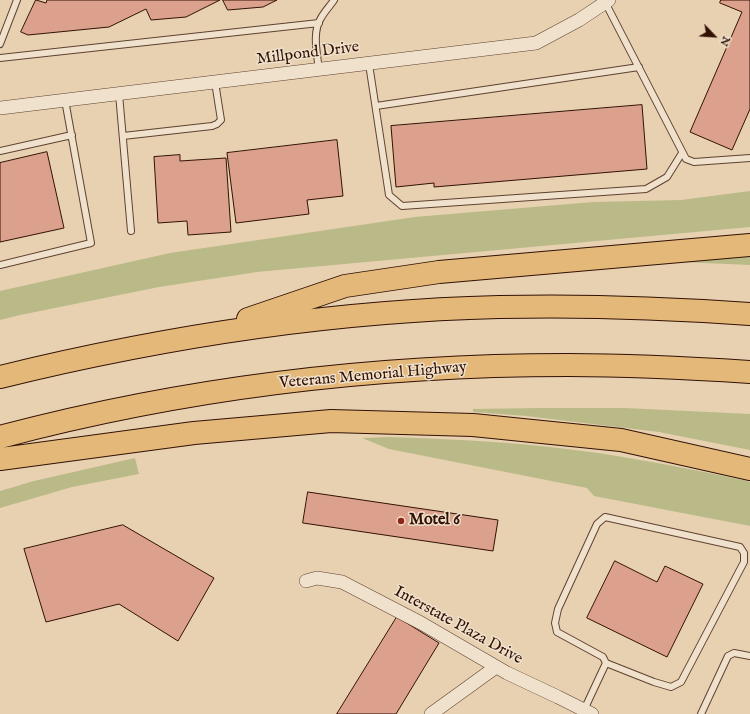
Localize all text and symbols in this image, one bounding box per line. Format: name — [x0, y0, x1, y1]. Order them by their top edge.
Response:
north arrow — [694, 16, 734, 56]
text: N — [717, 34, 733, 48]
street label: Millpond Drive — [256, 38, 360, 70]
street label: Veterans Memorial Highway — [278, 358, 468, 394]
place label: Motel 6 — [409, 511, 460, 531]
marker: Motel 6 — [396, 516, 406, 526]
street label: Interstate Plaza Drive — [390, 583, 526, 669]

